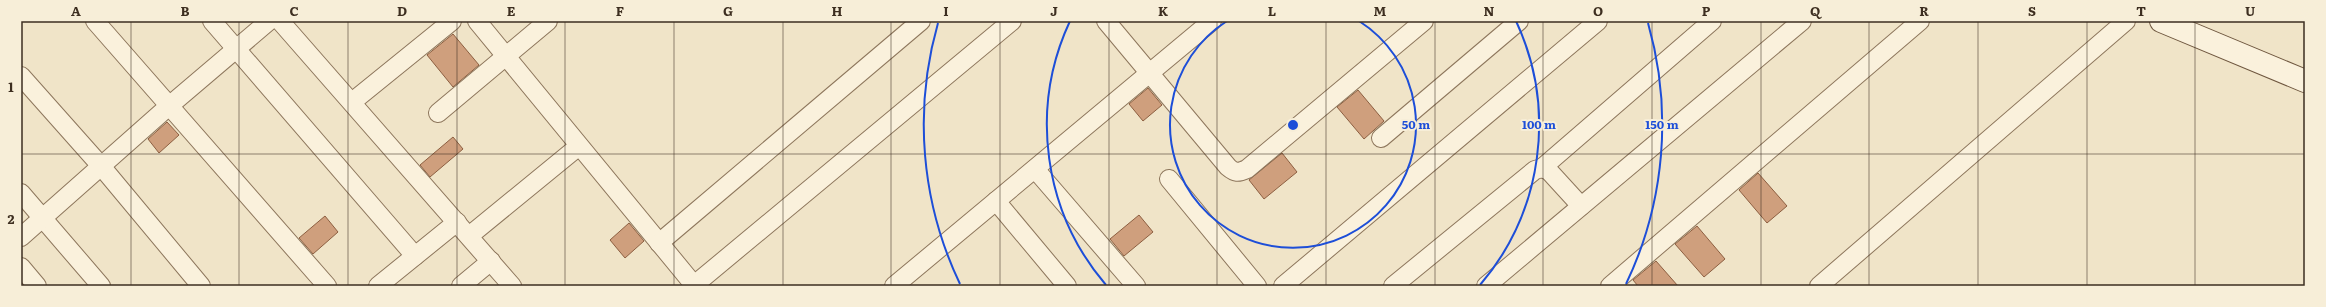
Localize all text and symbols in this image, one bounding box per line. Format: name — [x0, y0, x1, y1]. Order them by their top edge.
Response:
text: A — [71, 1, 81, 20]
text: B — [181, 1, 190, 20]
text: C — [289, 1, 299, 20]
text: D — [397, 1, 407, 20]
text: E — [507, 1, 516, 20]
text: F — [616, 1, 624, 20]
text: G — [723, 1, 733, 20]
text: H — [832, 1, 843, 20]
text: I — [943, 1, 949, 20]
text: J — [1050, 1, 1058, 20]
text: K — [1158, 1, 1169, 20]
text: L — [1268, 1, 1276, 20]
text: M — [1374, 1, 1387, 20]
text: N — [1484, 1, 1495, 20]
text: O — [1593, 1, 1603, 20]
text: P — [1702, 1, 1711, 20]
text: Q — [1810, 1, 1822, 20]
text: R — [1919, 1, 1929, 20]
text: S — [2028, 1, 2036, 20]
text: T — [2136, 1, 2146, 20]
text: U — [2245, 1, 2255, 20]
text: 1 — [8, 77, 14, 96]
text: 50 m — [1402, 115, 1430, 133]
text: 100 m — [1522, 115, 1556, 133]
text: 150 m — [1645, 115, 1679, 133]
centre of rings — [1286, 118, 1300, 132]
text: 2 — [8, 209, 15, 228]

